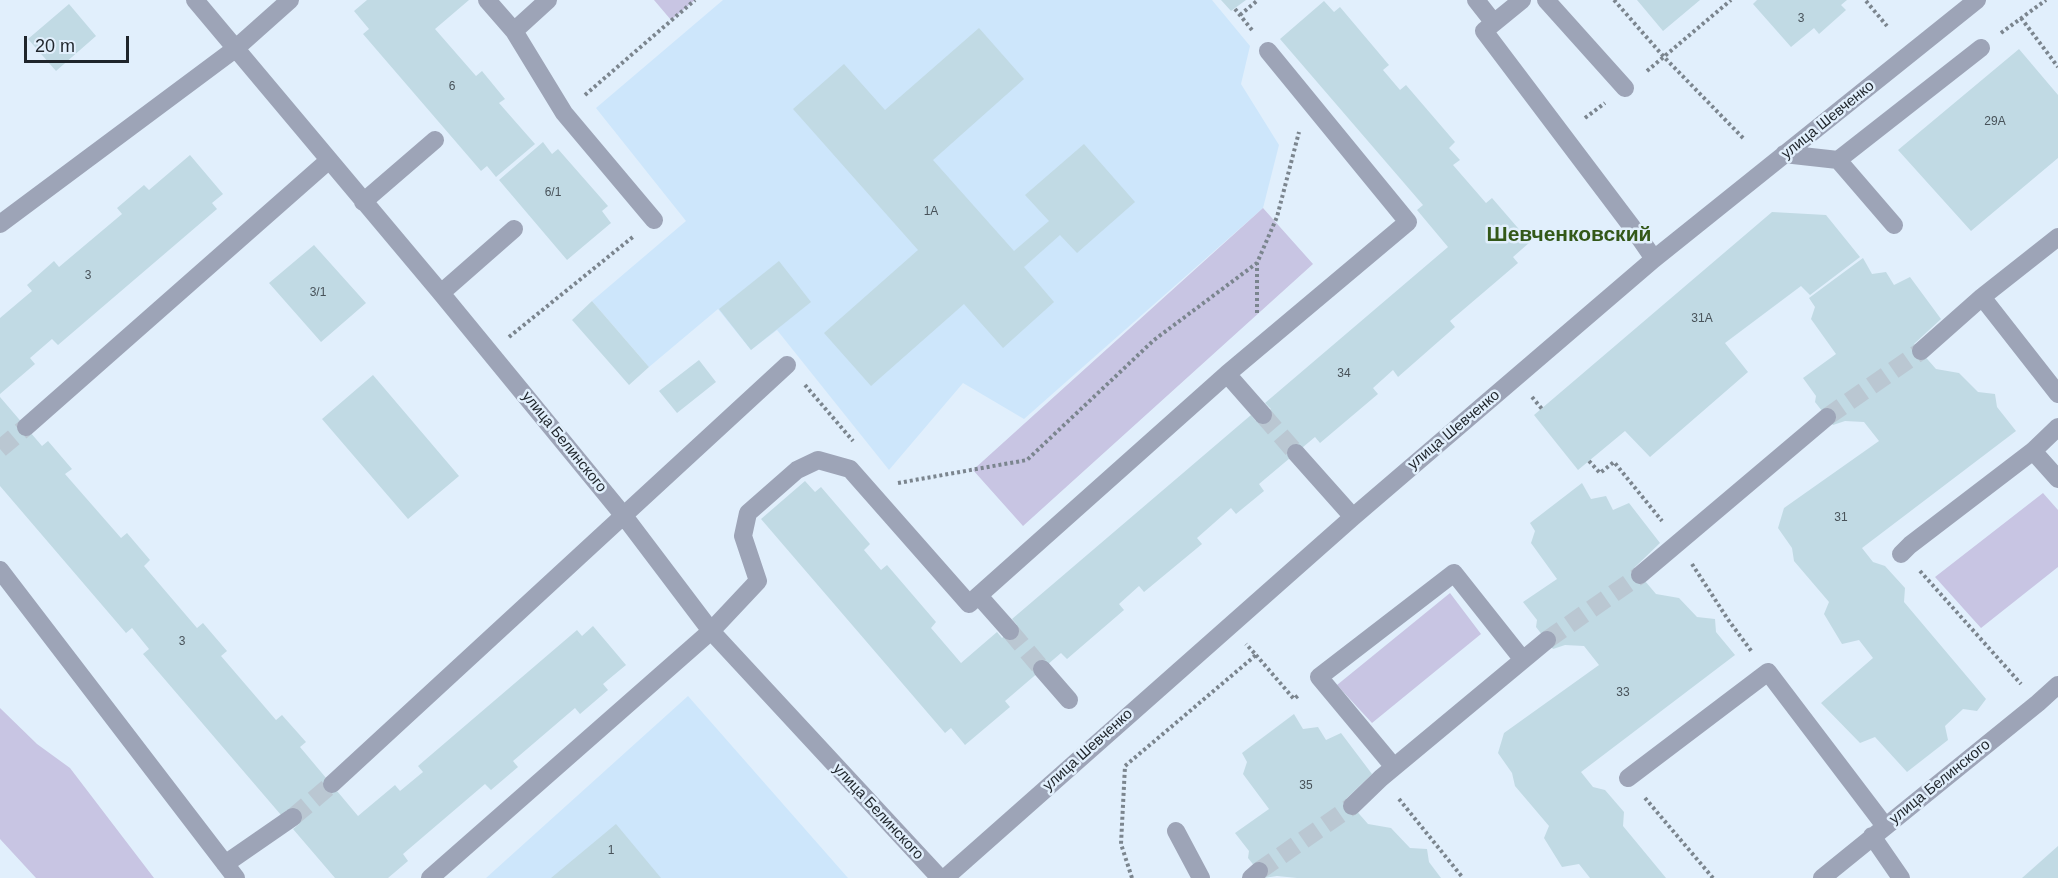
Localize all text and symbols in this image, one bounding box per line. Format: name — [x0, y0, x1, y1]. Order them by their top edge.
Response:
house number: 3 — [1798, 12, 1804, 26]
scale bar — [27, 24, 132, 62]
text: 20 m — [35, 36, 75, 56]
street label: улица Шевченко — [1778, 77, 1878, 163]
house number: 6 — [449, 80, 455, 94]
house number: 29А — [1984, 115, 2006, 129]
house number: 6/1 — [545, 186, 561, 200]
house number: 1А — [924, 205, 938, 219]
district label: Шевченковский — [1487, 222, 1651, 248]
house number: 3 — [85, 269, 91, 283]
house number: 3/1 — [310, 286, 326, 300]
house number: 31А — [1691, 312, 1713, 326]
house number: 34 — [1337, 367, 1351, 381]
street label: улица Шевченко — [1404, 386, 1504, 474]
street label: улица Белинского — [518, 388, 610, 496]
house number: 31 — [1834, 511, 1848, 525]
house number: 3 — [179, 635, 185, 649]
house number: 33 — [1616, 686, 1630, 700]
street label: улица Шевченко — [1040, 705, 1136, 795]
street label: улица Белинского — [1886, 736, 1994, 828]
street label: улица Белинского — [829, 760, 927, 864]
house number: 35 — [1299, 779, 1313, 793]
house number: 1 — [608, 844, 614, 858]

